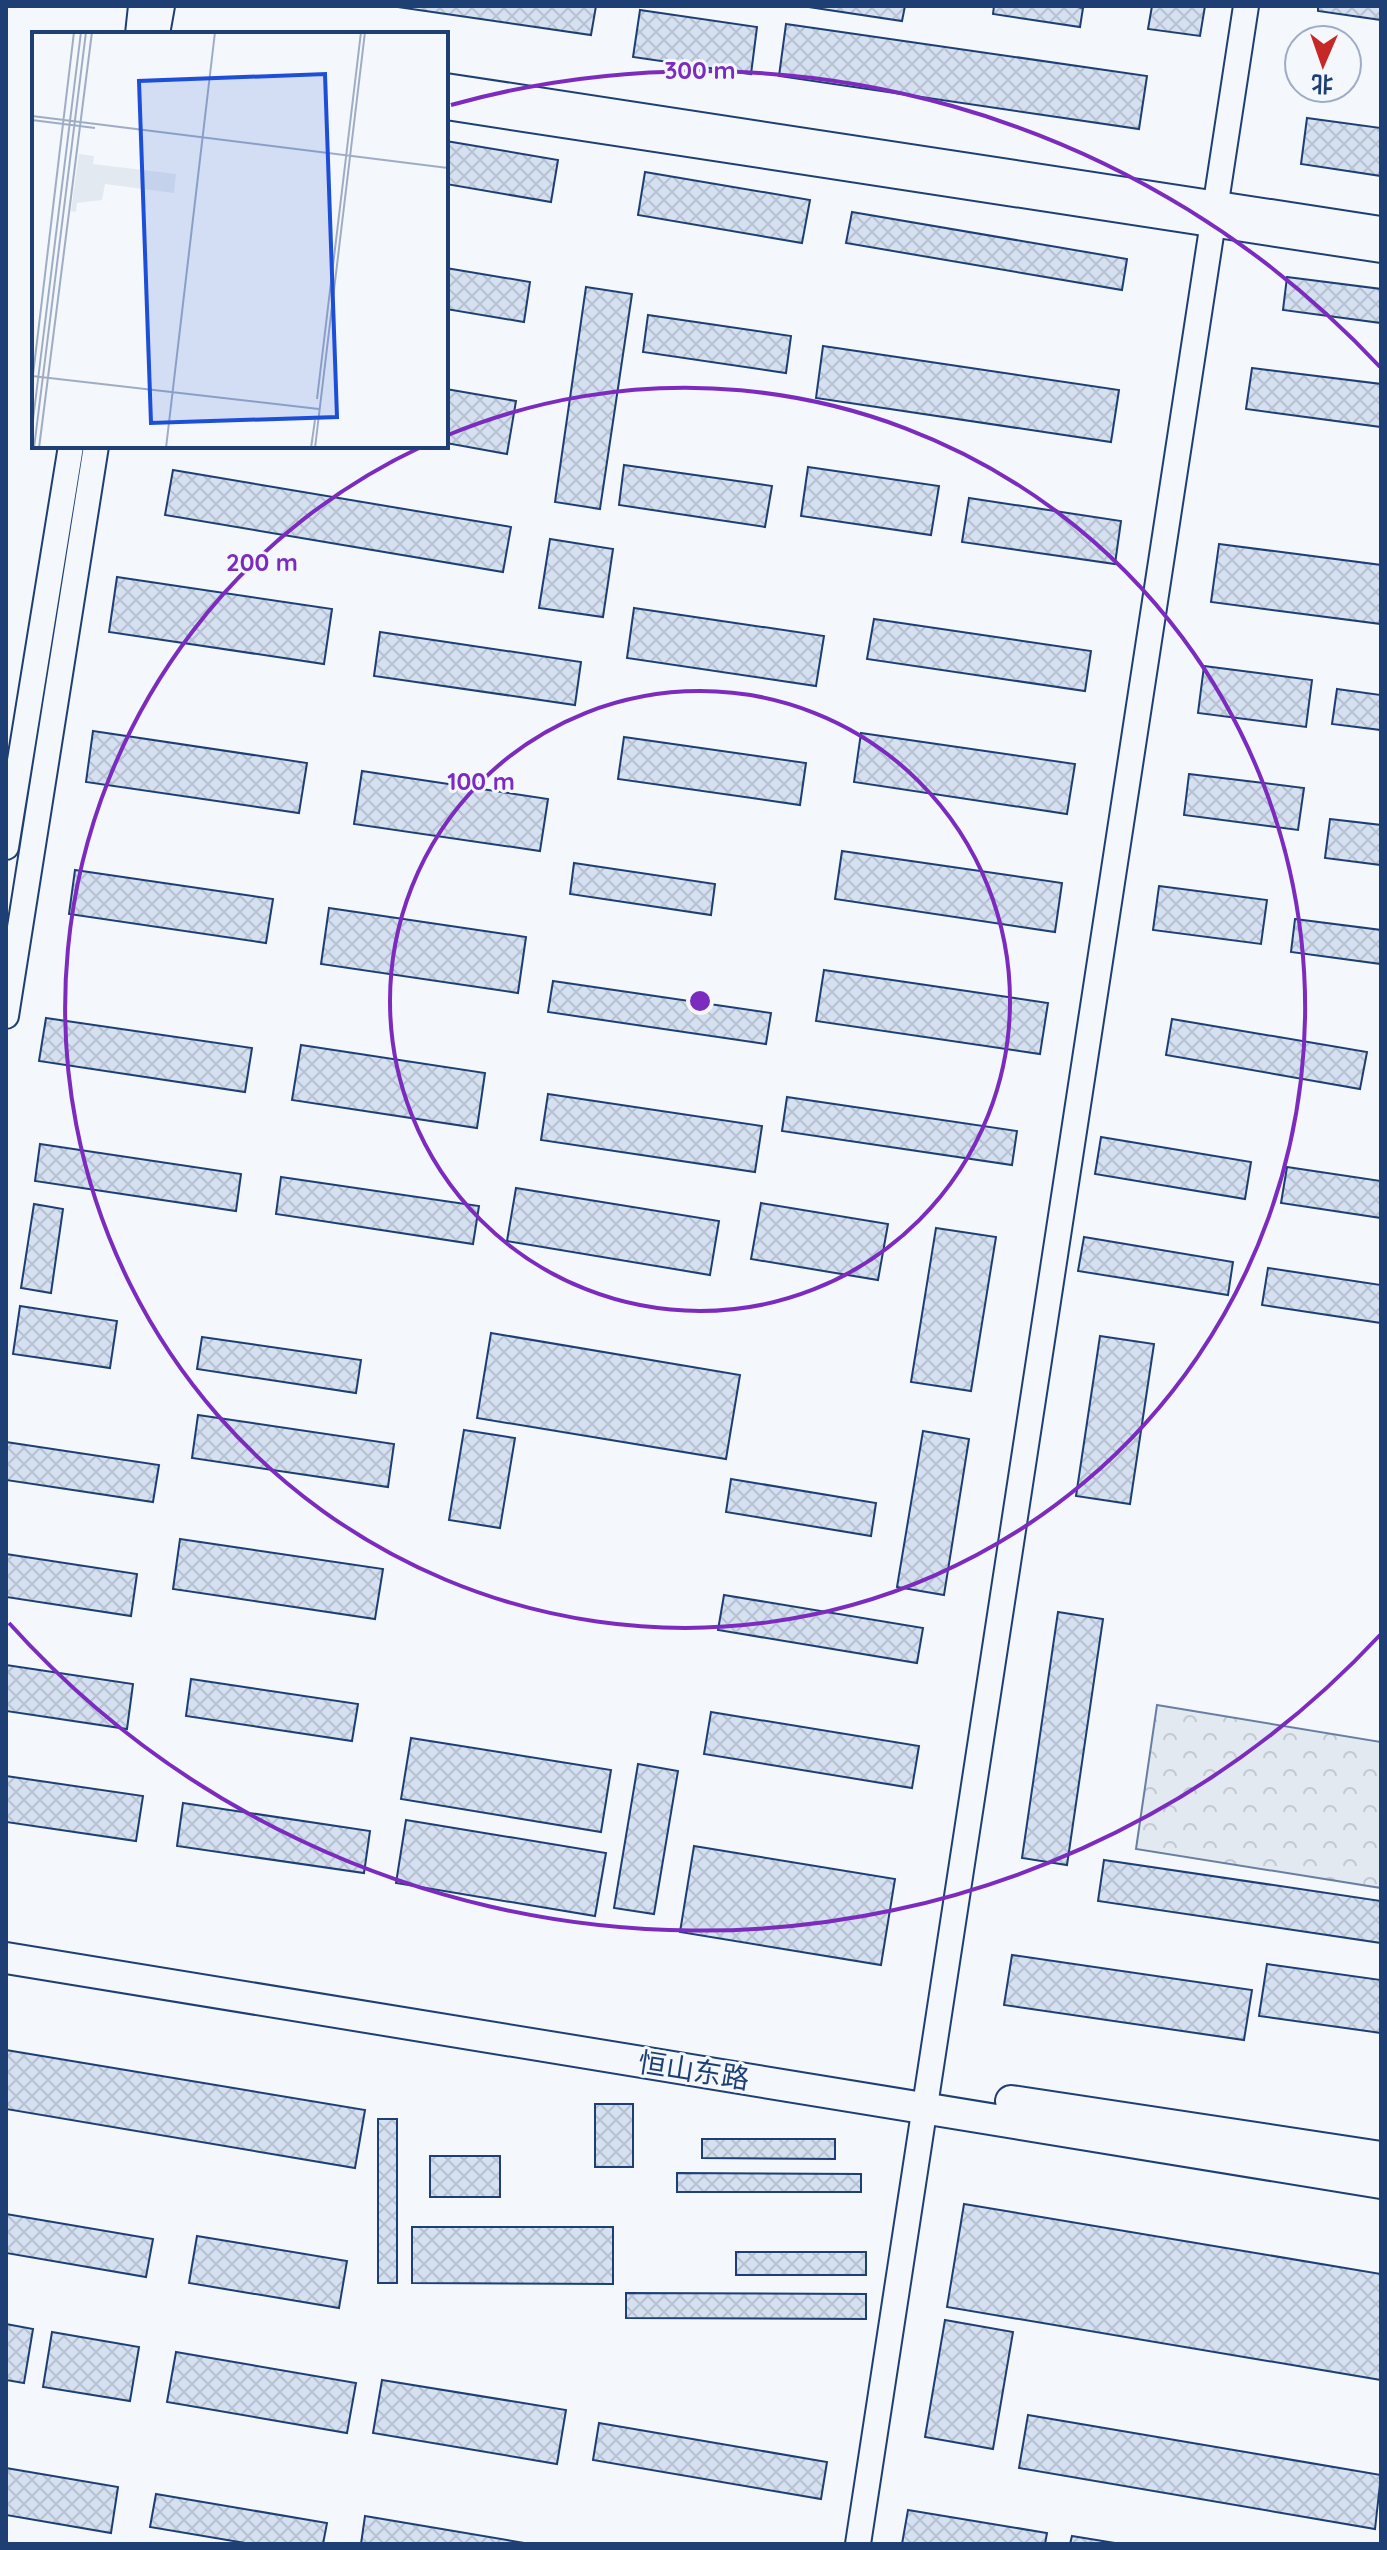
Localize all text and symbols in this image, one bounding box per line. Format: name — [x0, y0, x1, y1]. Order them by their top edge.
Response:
north arrow — [1283, 24, 1363, 104]
inset map — [32, 32, 448, 448]
text: 300 m — [664, 55, 736, 85]
text: 北 — [1311, 70, 1334, 98]
text: 200 m — [226, 547, 298, 577]
text: 100 m — [447, 766, 515, 796]
centre of rings — [686, 987, 714, 1015]
street label: 恒山东路 — [636, 2044, 752, 2096]

